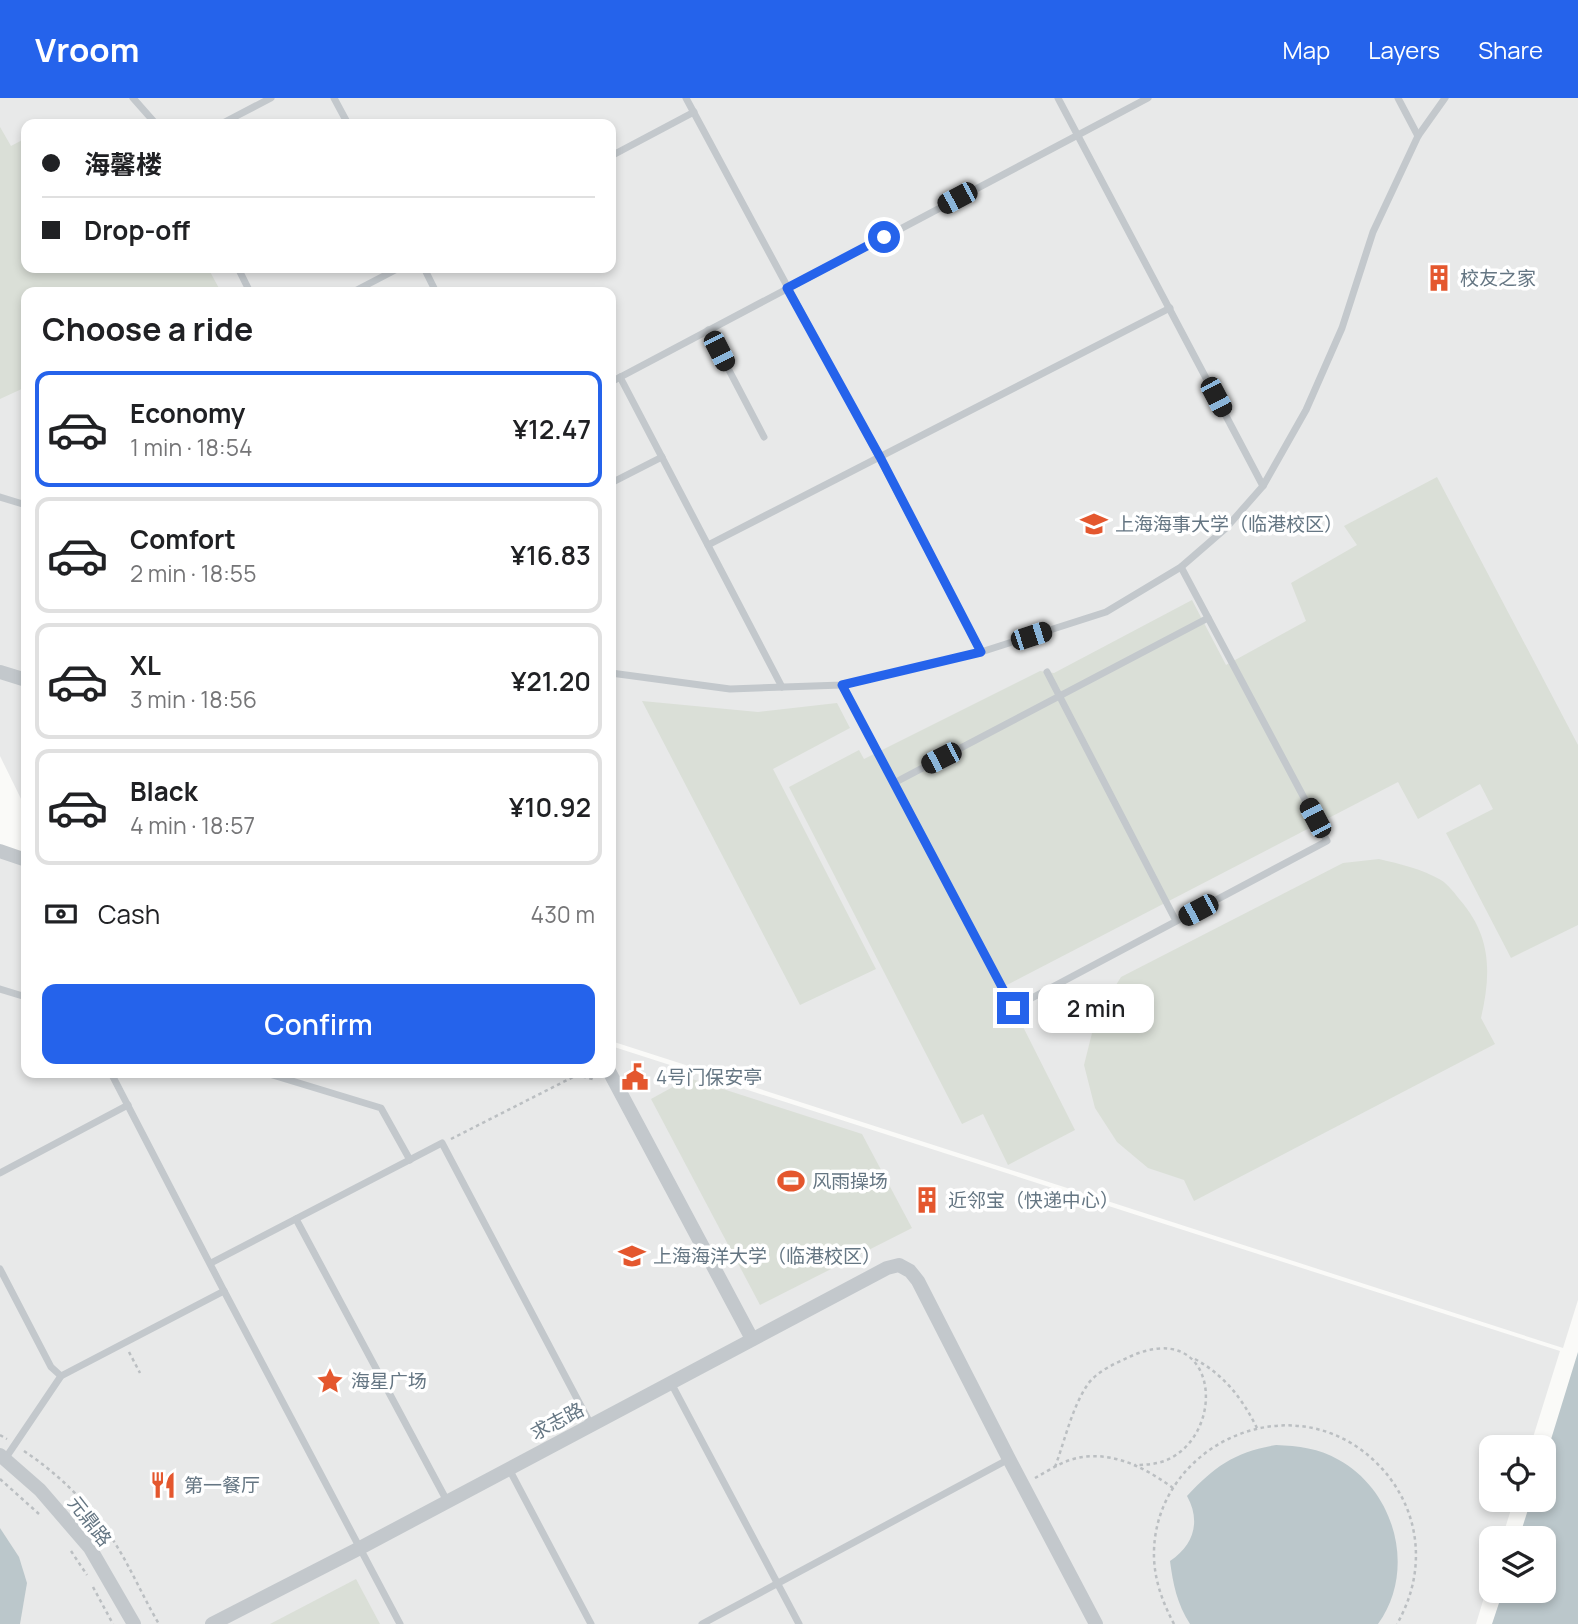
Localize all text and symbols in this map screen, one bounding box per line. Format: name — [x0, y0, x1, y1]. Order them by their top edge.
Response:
text: Vroom — [35, 27, 139, 72]
text: Map — [1283, 33, 1330, 66]
text: Layers — [1368, 33, 1440, 66]
text: Share — [1478, 33, 1543, 66]
text: 海馨楼 — [84, 146, 162, 182]
car — [934, 179, 981, 217]
text: Drop-off — [84, 212, 190, 248]
route start — [868, 221, 900, 253]
building icon: 校友之家 — [1424, 263, 1454, 293]
place label: 校友之家 — [1460, 265, 1536, 291]
text: Choose a ride — [42, 307, 253, 351]
car — [701, 328, 738, 374]
car — [1197, 374, 1236, 420]
text: Economy — [130, 395, 245, 431]
icon: car — [46, 398, 109, 461]
text: ¥12.47 — [513, 411, 591, 447]
text: 1 min · 18:54 — [130, 431, 253, 463]
school or university icon: 上海海事大学（临港校区） — [1079, 509, 1109, 539]
place label: 上海海事大学（临港校区） — [1115, 511, 1343, 537]
text: Comfort — [130, 521, 236, 557]
icon: car — [46, 524, 109, 587]
text: ¥16.83 — [510, 537, 591, 573]
text: 2 min · 18:55 — [130, 557, 256, 589]
car — [1008, 620, 1055, 652]
text: XL — [130, 647, 161, 683]
icon: car — [46, 650, 109, 713]
text: ¥21.20 — [511, 663, 591, 699]
text: 3 min · 18:56 — [130, 683, 257, 715]
car — [918, 739, 965, 777]
text: Black — [130, 773, 198, 809]
icon: car — [46, 776, 109, 839]
text: ¥10.92 — [509, 789, 591, 825]
car — [1296, 795, 1335, 841]
text: 4 min · 18:57 — [130, 809, 255, 841]
car — [1175, 891, 1222, 929]
icon: cash — [42, 895, 80, 933]
text: Cash — [98, 896, 160, 932]
text: 430 m — [531, 898, 595, 930]
button: Confirm — [42, 984, 595, 1064]
callout: 2 min — [1038, 984, 1153, 1032]
route end — [997, 992, 1029, 1024]
text: 2 min — [1067, 992, 1125, 1024]
public building icon: 4号门保安亭 — [620, 1062, 650, 1092]
place label: 4号门保安亭 — [656, 1064, 762, 1090]
sports icon: 风雨操场 — [776, 1166, 806, 1196]
place label: 风雨操场 — [812, 1168, 888, 1194]
building icon: 近邻宝（快递中心） — [912, 1185, 942, 1215]
place label: 近邻宝（快递中心） — [948, 1187, 1119, 1213]
school or university icon: 上海海洋大学（临港校区） — [617, 1241, 647, 1271]
place label: 上海海洋大学（临港校区） — [653, 1243, 881, 1269]
place icon: 海星广场 — [315, 1366, 345, 1396]
place label: 海星广场 — [351, 1368, 427, 1394]
street label: 求志路 — [526, 1396, 588, 1446]
map controls — [1479, 1435, 1556, 1603]
button: locate — [1479, 1435, 1556, 1512]
restaurant icon: 第一餐厅 — [148, 1470, 178, 1500]
place label: 第一餐厅 — [184, 1472, 260, 1498]
street label: 元鼎路 — [62, 1491, 118, 1551]
button: layers — [1479, 1526, 1556, 1603]

